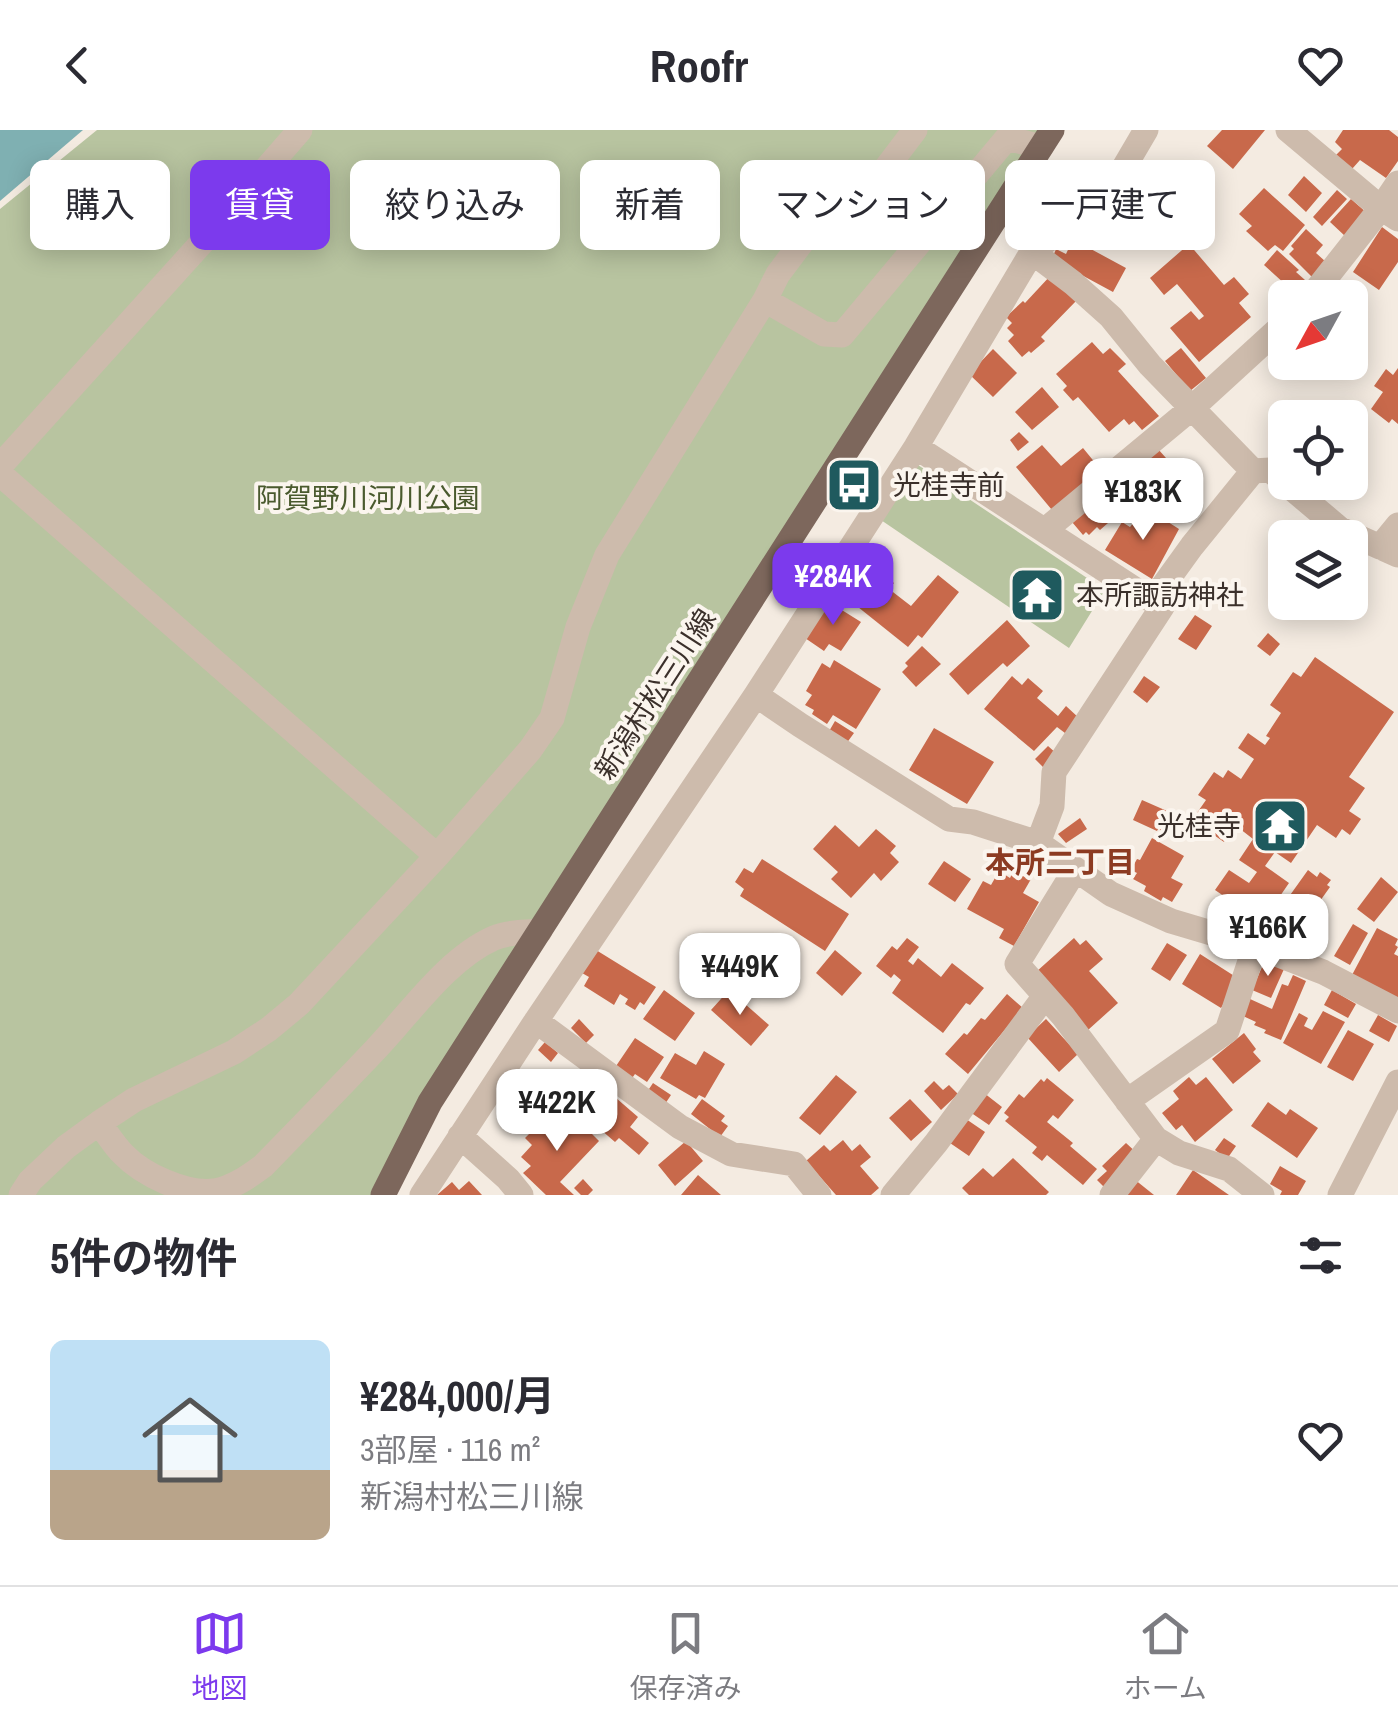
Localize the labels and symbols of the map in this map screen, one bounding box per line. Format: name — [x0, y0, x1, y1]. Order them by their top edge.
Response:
north arrow — [1268, 280, 1368, 380]
bus stop icon: 光桂寺前 — [824, 455, 884, 515]
pin: ¥183K — [1073, 458, 1213, 543]
place label: 光桂寺前 — [893, 466, 1005, 504]
park label: 阿賀野川河川公園 — [256, 479, 480, 517]
pin: ¥284K — [763, 543, 903, 628]
temple icon: 本所諏訪神社 — [1007, 565, 1067, 625]
place label: 本所諏訪神社 — [1076, 576, 1244, 614]
street label: 新潟村松三川線 — [586, 601, 724, 787]
temple icon: 光桂寺 — [1250, 796, 1310, 856]
place label: 光桂寺 — [1157, 807, 1241, 845]
district label: 本所二丁目 — [985, 842, 1135, 882]
pin: ¥166K — [1198, 894, 1338, 979]
pin: ¥449K — [670, 933, 810, 1018]
pin: ¥422K — [487, 1069, 627, 1154]

